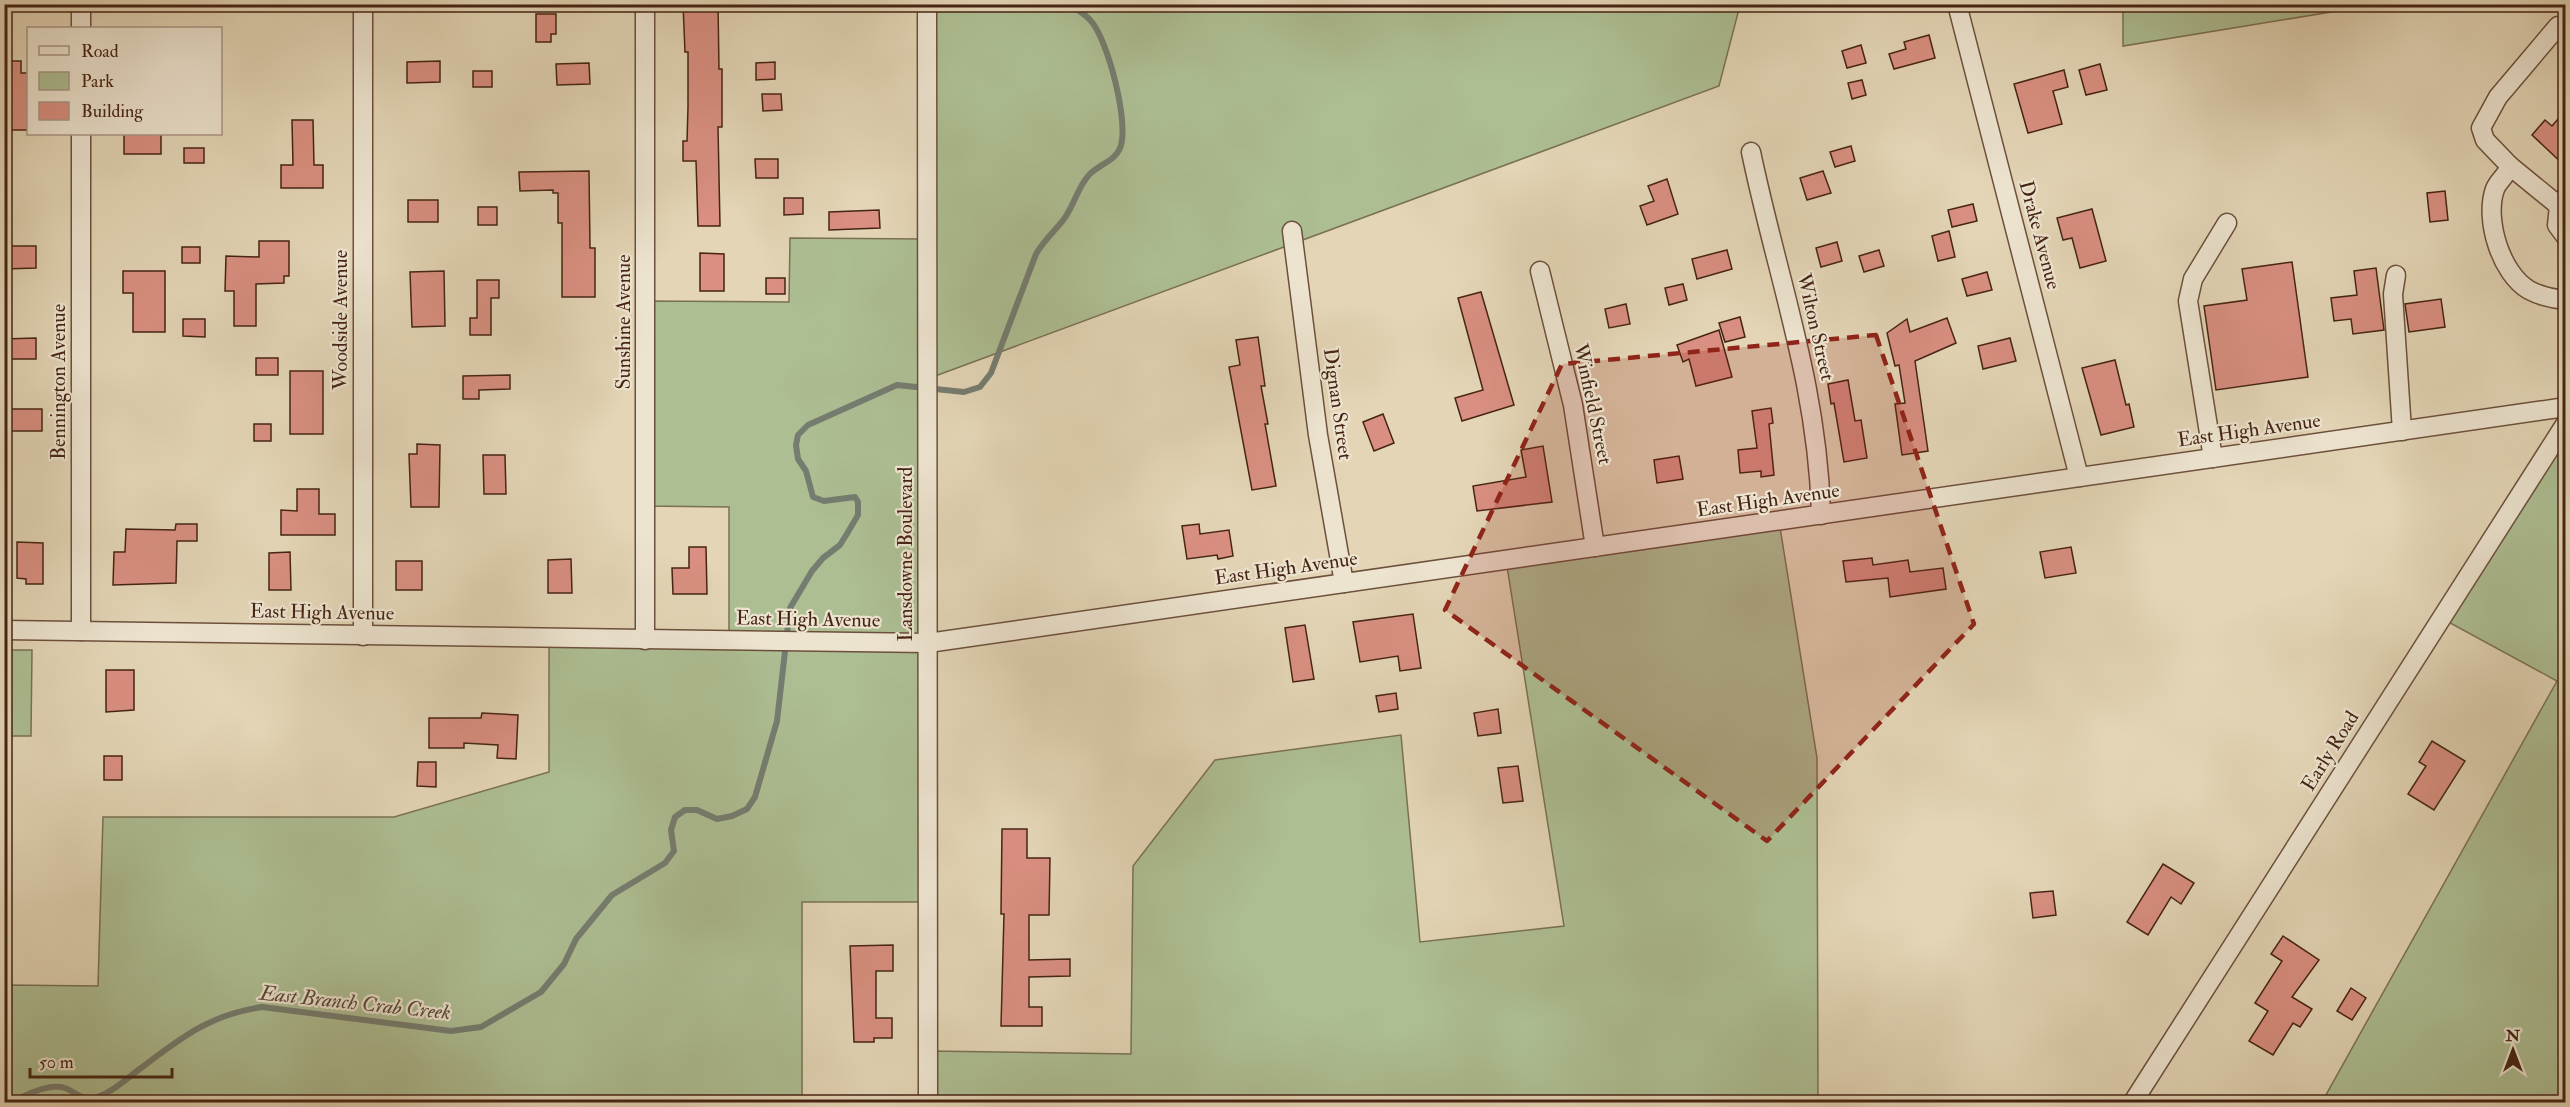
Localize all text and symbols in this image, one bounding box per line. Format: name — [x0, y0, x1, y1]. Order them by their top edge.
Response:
legend — [27, 27, 222, 135]
text: Road — [81, 40, 119, 63]
text: Park — [81, 70, 114, 93]
text: Building — [81, 100, 144, 123]
street label: Drake Avenue — [2013, 178, 2067, 292]
street label: Woodside Avenue — [328, 250, 353, 391]
street label: Sunshine Avenue — [611, 254, 636, 390]
street label: Wilton Street — [1791, 270, 1841, 384]
street label: Bennington Avenue — [46, 304, 71, 460]
street label: Winfield Street — [1568, 340, 1618, 467]
street label: Dignan Street — [1318, 346, 1358, 462]
street label: East High Avenue — [2176, 408, 2322, 452]
street label: Lansdowne Boulevard — [893, 466, 918, 641]
street label: East High Avenue — [1695, 478, 1841, 522]
street label: East High Avenue — [1213, 546, 1359, 590]
street label: East High Avenue — [250, 598, 394, 626]
street label: East High Avenue — [736, 605, 880, 633]
street label: Early Road — [2296, 706, 2364, 796]
water label: East Branch Crab Creek — [256, 979, 452, 1026]
north arrow — [2483, 1020, 2543, 1080]
text: N — [2505, 1026, 2521, 1046]
scale bar — [30, 1041, 172, 1079]
text: 50 m — [39, 1051, 74, 1074]

